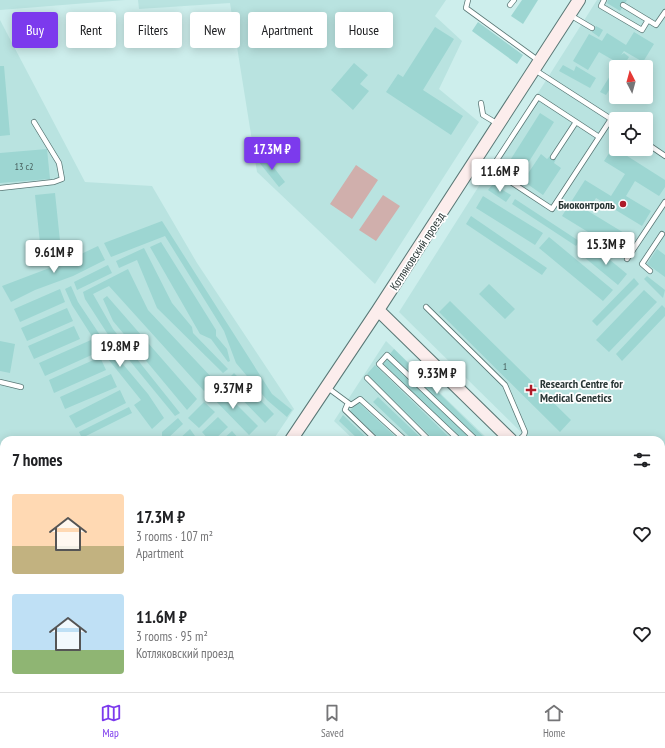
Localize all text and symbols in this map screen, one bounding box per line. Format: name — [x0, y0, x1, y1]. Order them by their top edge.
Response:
chip: Buy — [12, 12, 58, 48]
chip: Rent — [66, 12, 116, 48]
chip: Filters — [124, 12, 182, 48]
chip: New — [190, 12, 240, 48]
chip: Apartment — [248, 12, 327, 48]
chip: House — [335, 12, 393, 48]
north arrow — [609, 60, 653, 104]
map controls — [609, 60, 653, 156]
button: locate — [609, 112, 653, 156]
pin: 17.3M ₽ — [235, 137, 309, 171]
text: 17.3M ₽ — [253, 141, 291, 158]
pin: 11.6M ₽ — [463, 159, 537, 193]
house number: 13 с2 — [14, 160, 34, 173]
text: 11.6M ₽ — [481, 163, 519, 180]
place label: Биоконтроль — [558, 197, 615, 212]
marker: Биоконтроль — [618, 199, 628, 209]
street label: Котляковский проезд — [386, 209, 448, 293]
pin: 15.3M ₽ — [569, 232, 643, 266]
text: 15.3M ₽ — [587, 236, 625, 253]
pin: 9.61M ₽ — [17, 240, 91, 274]
text: 9.61M ₽ — [35, 244, 73, 261]
pin: 19.8M ₽ — [83, 334, 157, 368]
text: 19.8M ₽ — [101, 338, 139, 355]
house number: 1 — [503, 360, 507, 373]
pin: 9.33M ₽ — [400, 361, 474, 395]
text: 9.33M ₽ — [418, 365, 456, 382]
pin: 9.37M ₽ — [196, 376, 270, 410]
place label: Research Centre for Medical Genetics — [540, 376, 623, 405]
text: 9.37M ₽ — [214, 380, 252, 397]
marker: Research Centre for Medical Genetics — [525, 384, 537, 396]
text: 7 homes — [12, 449, 63, 471]
icon: filters — [631, 449, 653, 471]
text: 17.3M ₽ — [136, 506, 185, 528]
icon: home — [44, 510, 92, 558]
icon: heart — [631, 523, 653, 545]
text: 3 rooms · 107 m² — [136, 528, 213, 545]
text: Apartment — [136, 545, 184, 562]
text: 11.6M ₽ — [136, 606, 187, 628]
icon: home — [44, 610, 92, 658]
icon: heart — [631, 623, 653, 645]
text: 3 rooms · 95 m² — [136, 628, 208, 645]
text: Котляковский проезд — [136, 645, 234, 662]
tab: Map — [100, 702, 122, 740]
tab: Saved — [321, 702, 344, 740]
tab: Home — [543, 702, 565, 740]

